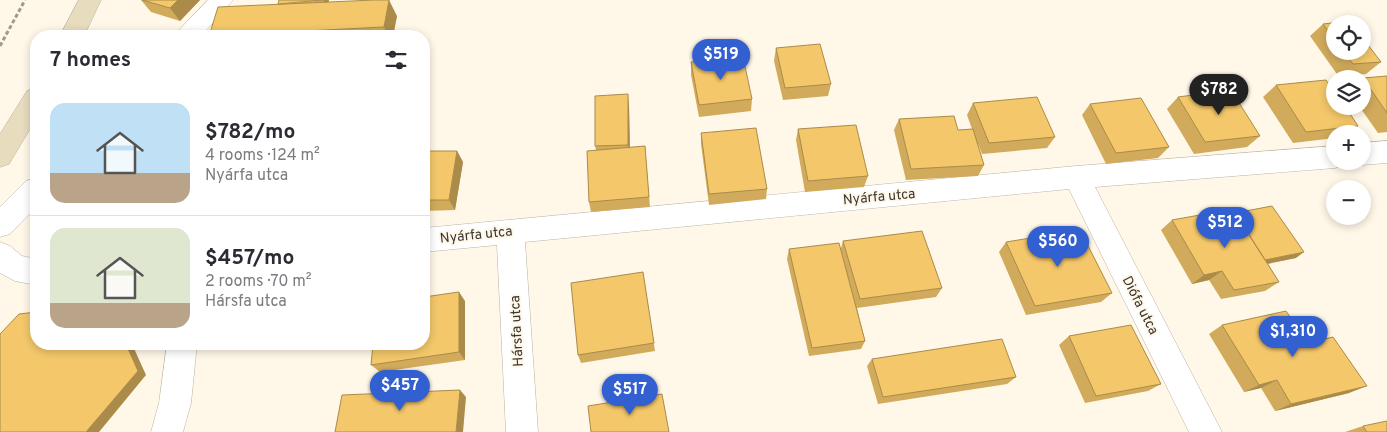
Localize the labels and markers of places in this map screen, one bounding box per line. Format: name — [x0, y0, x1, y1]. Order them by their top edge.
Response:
pin: $519 — [691, 38, 751, 81]
pin: $782 — [1189, 74, 1249, 116]
pin: $512 — [1195, 206, 1255, 249]
pin: $560 — [1028, 226, 1088, 268]
pin: $1,310 — [1252, 316, 1334, 358]
pin: $457 — [370, 370, 430, 412]
pin: $517 — [600, 374, 660, 416]

